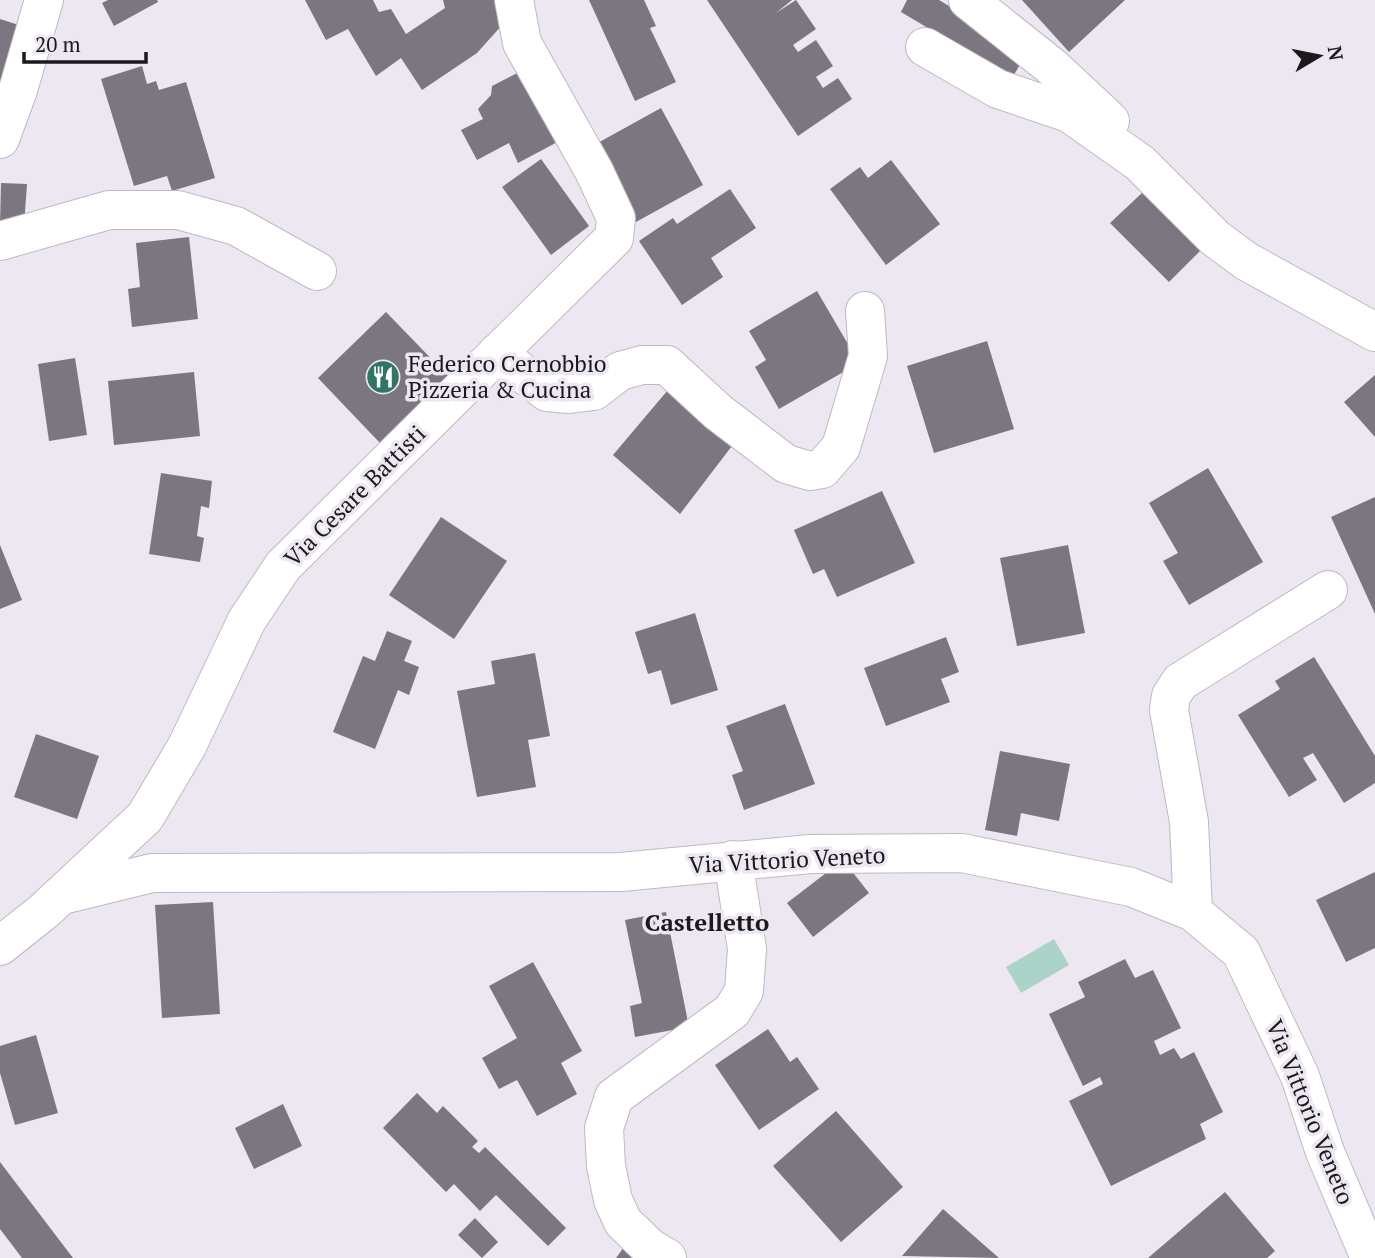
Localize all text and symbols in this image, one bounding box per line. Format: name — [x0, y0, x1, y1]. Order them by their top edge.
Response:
scale bar — [24, 21, 147, 65]
north arrow — [1284, 21, 1354, 91]
text: 20 m — [35, 30, 81, 58]
text: N — [1323, 44, 1350, 63]
place label: Federico Cernobbio Pizzeria & Cucina — [408, 348, 607, 405]
restaurant icon: Federico Cernobbio Pizzeria & Cucina — [364, 358, 402, 396]
street label: Via Cesare Battisti — [277, 418, 432, 573]
street label: Via Vittorio Veneto — [688, 839, 886, 880]
district label: Castelletto — [645, 906, 769, 938]
street label: Via Vittorio Veneto — [1259, 1015, 1362, 1209]

